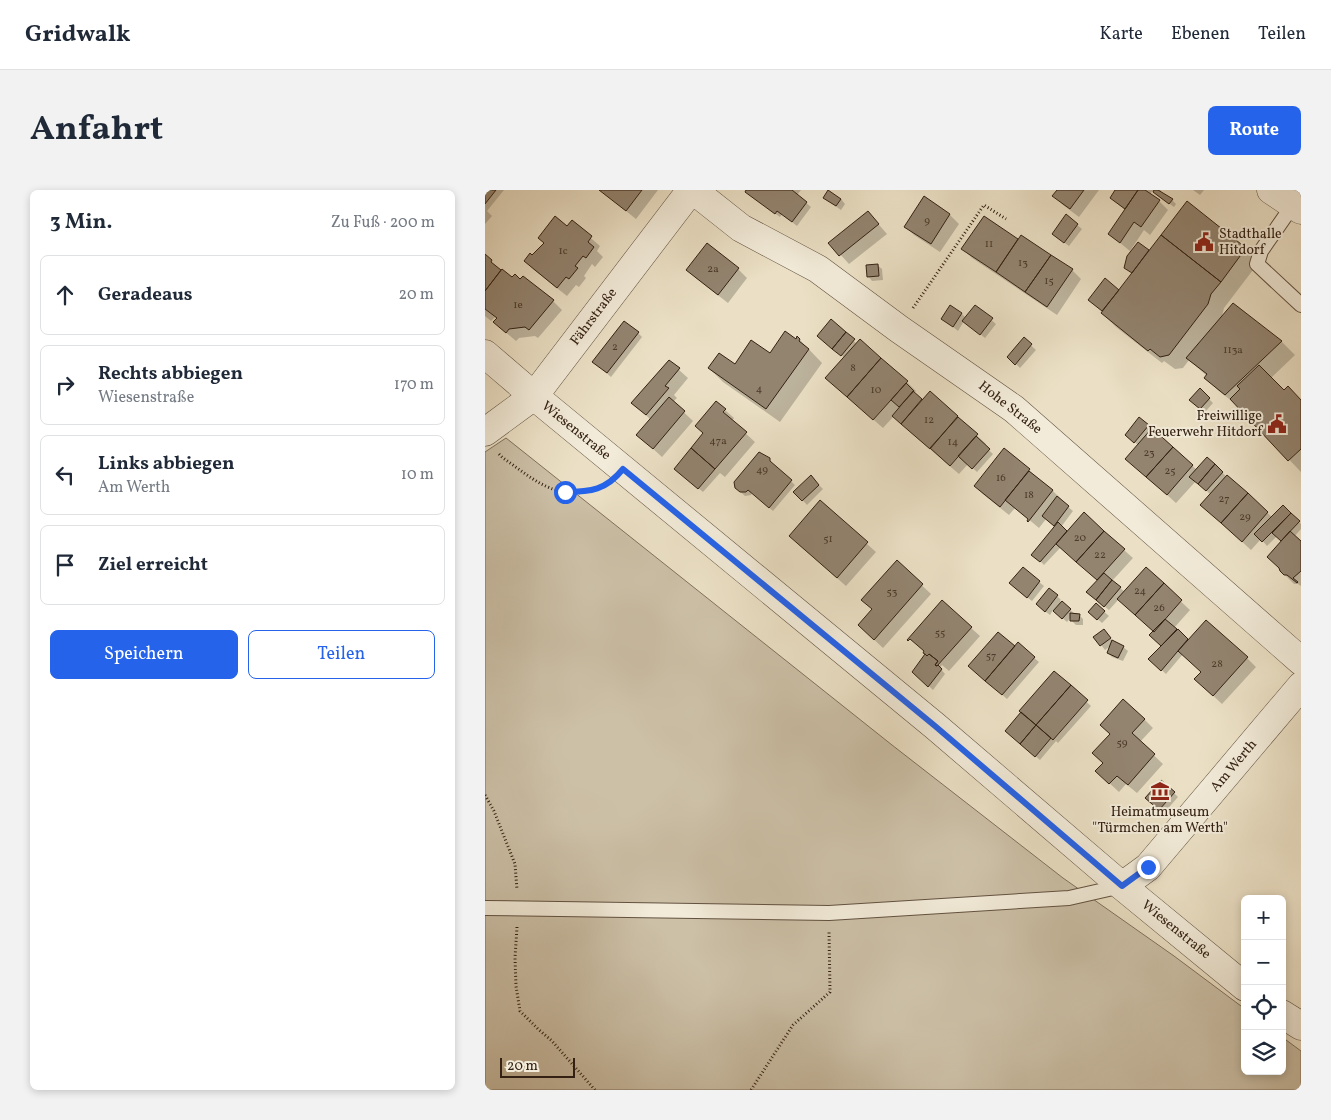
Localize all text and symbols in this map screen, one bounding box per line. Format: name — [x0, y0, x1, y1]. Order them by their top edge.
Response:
text: Gridwalk — [25, 18, 131, 52]
text: Karte — [1099, 22, 1143, 47]
text: Ebenen — [1171, 22, 1230, 47]
text: Teilen — [1258, 22, 1306, 47]
text: Anfahrt — [30, 106, 163, 154]
button: Route — [1208, 106, 1301, 155]
text: 3 Min. — [50, 208, 112, 237]
text: Zu Fuß · 200 m — [331, 212, 435, 234]
house number: 9 — [924, 214, 930, 229]
place label: Stadthalle Hitdorf — [1219, 225, 1282, 260]
public building icon: Stadthalle Hitdorf — [1193, 231, 1215, 253]
house number: 11 — [985, 237, 993, 252]
house number: 1c — [558, 244, 568, 259]
house number: 13 — [1018, 256, 1028, 271]
house number: 2a — [707, 262, 719, 277]
house number: 15 — [1044, 274, 1054, 289]
icon: ahead — [51, 281, 79, 309]
text: Geradeaus — [98, 282, 193, 308]
text: 20 m — [399, 284, 434, 306]
street label: Fährstraße — [566, 284, 622, 350]
house number: 1e — [513, 298, 523, 313]
house number: 2 — [612, 340, 618, 355]
house number: 113a — [1223, 343, 1243, 358]
text: Rechts abbiegen — [98, 361, 243, 387]
house number: 8 — [850, 361, 856, 376]
icon: right — [51, 371, 79, 399]
text: 170 m — [394, 374, 434, 396]
street label: Hohe Straße — [974, 377, 1046, 439]
house number: 4 — [756, 382, 763, 397]
house number: 10 — [871, 383, 882, 398]
text: Wiesenstraße — [98, 387, 194, 409]
street label: Wiesenstraße — [537, 397, 615, 465]
place label: Freiwillige Feuerwehr Hitdorf — [1148, 407, 1263, 442]
house number: 12 — [924, 413, 934, 428]
public building icon: Freiwillige Feuerwehr Hitdorf — [1266, 413, 1288, 435]
house number: 47a — [709, 434, 727, 449]
house number: 14 — [948, 435, 959, 450]
house number: 23 — [1143, 446, 1155, 461]
text: Links abbiegen — [98, 451, 235, 477]
icon: left — [51, 461, 79, 489]
house number: 49 — [756, 463, 768, 478]
text: 10 m — [401, 464, 434, 486]
house number: 25 — [1164, 464, 1176, 479]
house number: 16 — [996, 471, 1006, 486]
text: Am Werth — [98, 477, 170, 499]
route start — [554, 481, 577, 504]
house number: 18 — [1024, 488, 1034, 503]
house number: 27 — [1219, 492, 1229, 507]
house number: 29 — [1239, 510, 1251, 525]
house number: 20 — [1074, 531, 1087, 546]
house number: 51 — [823, 532, 833, 547]
house number: 22 — [1094, 548, 1106, 563]
icon: arrive — [51, 551, 79, 579]
text: Ziel erreicht — [98, 552, 208, 578]
house number: 24 — [1134, 584, 1146, 599]
house number: 53 — [887, 585, 898, 600]
house number: 26 — [1153, 601, 1165, 616]
house number: 55 — [935, 626, 945, 641]
button: Speichern — [50, 630, 238, 679]
button: Teilen — [248, 630, 435, 679]
house number: 57 — [986, 649, 996, 664]
house number: 28 — [1211, 657, 1223, 672]
house number: 59 — [1117, 736, 1128, 751]
street label: Am Werth — [1206, 736, 1262, 796]
museum icon: Heimatmuseum "Türmchen am Werth" — [1149, 780, 1171, 802]
place label: Heimatmuseum "Türmchen am Werth" — [1092, 803, 1228, 838]
route end — [1137, 856, 1160, 879]
map controls — [1241, 895, 1286, 1075]
button: + — [1241, 895, 1286, 940]
street label: Wiesenstraße — [1137, 896, 1215, 964]
button: − — [1241, 940, 1286, 985]
button: locate — [1241, 985, 1286, 1030]
button: layers — [1241, 1030, 1286, 1075]
scale bar — [500, 1055, 575, 1078]
text: 20 m — [507, 1057, 538, 1076]

